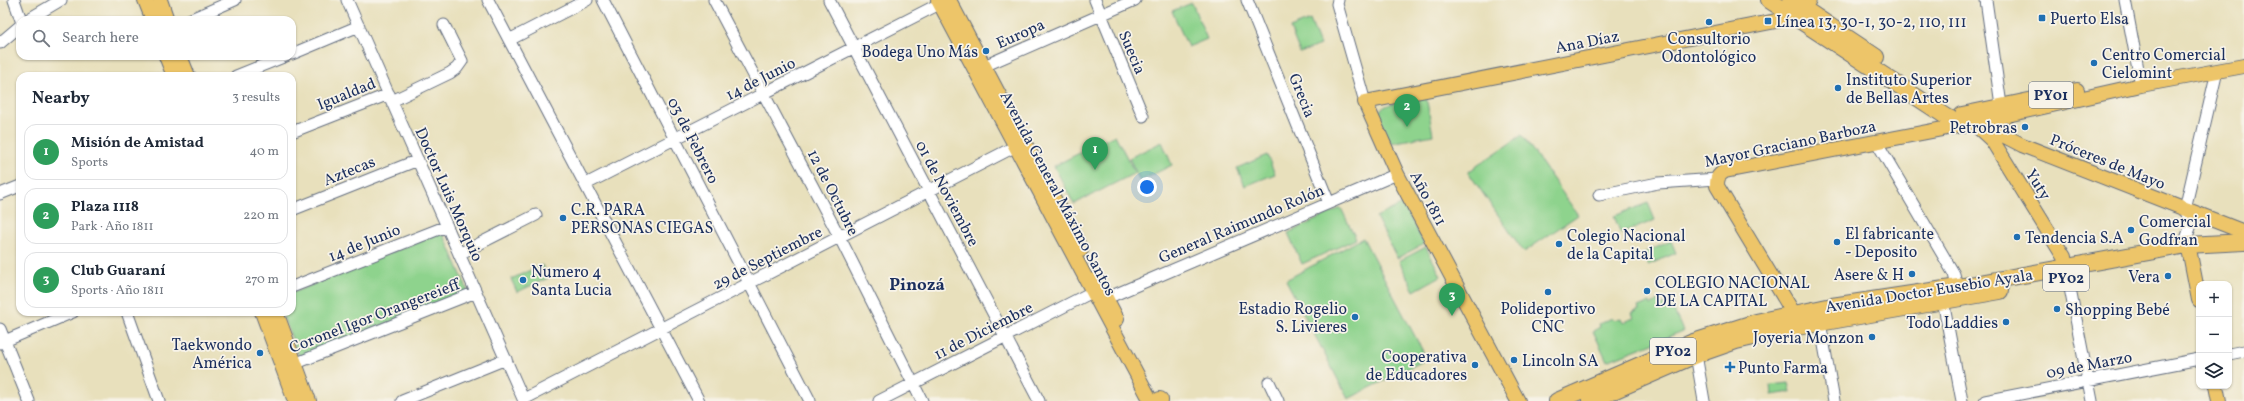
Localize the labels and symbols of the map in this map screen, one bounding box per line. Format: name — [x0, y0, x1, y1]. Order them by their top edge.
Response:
place label: Puerto Elsa — [2050, 9, 2129, 31]
place label: Línea 13, 30-1, 30-2, 110, 111 — [1776, 12, 1967, 34]
marker: Puerto Elsa — [2037, 13, 2047, 23]
street label: Europa — [993, 14, 1049, 55]
marker: Línea 13, 30-1, 30-2, 110, 111 — [1763, 16, 1773, 26]
marker: Consultorio Odontológico — [1704, 17, 1714, 27]
street label: Ana Díaz — [1554, 26, 1621, 60]
street label: Suecia — [1112, 28, 1150, 78]
place label: Consultorio Odontológico — [1662, 29, 1756, 69]
place label: Bodega Uno Más — [862, 42, 978, 64]
place label: Centro Comercial Cielomint — [2102, 45, 2226, 85]
marker: Bodega Uno Más — [981, 46, 991, 56]
street label: 14 de Junio — [722, 53, 800, 107]
marker: Centro Comercial Cielomint — [2089, 58, 2099, 68]
street label: Grecia — [1282, 70, 1320, 121]
place label: Instituto Superior de Bellas Artes — [1846, 70, 1972, 110]
street label: Igualdad — [314, 73, 379, 117]
road number: PY01 — [2029, 82, 2073, 108]
marker: Instituto Superior de Bellas Artes — [1833, 83, 1843, 93]
street label: Avenida General Máximo Santos — [994, 88, 1121, 300]
street label: 03 de Febrero — [661, 94, 723, 188]
pin: 2 — [1394, 94, 1420, 127]
street label: Mayor Graciano Barboza — [1703, 116, 1878, 174]
place label: Petrobras — [1949, 118, 2017, 140]
marker: Petrobras — [2020, 122, 2030, 132]
street label: Doctor Luis Morquio — [409, 124, 488, 265]
street label: Próceres de Mayo — [2046, 130, 2168, 196]
street label: 01 de Noviembre — [909, 137, 983, 251]
pin: 1 — [1082, 137, 1108, 170]
street label: 12 de Octubre — [801, 146, 863, 240]
street label: Aztecas — [320, 151, 379, 192]
street label: Yuty — [2019, 165, 2055, 205]
street label: Año 1811 — [1404, 168, 1451, 230]
your location — [1137, 177, 1157, 197]
street label: General Raimundo Rolón — [1156, 180, 1328, 270]
place label: C.R. PARA PERSONAS CIEGAS — [571, 200, 713, 240]
place label: Comercial Godfran — [2139, 212, 2211, 252]
marker: C.R. PARA PERSONAS CIEGAS — [558, 213, 568, 223]
street label: 14 de Junio — [325, 219, 404, 268]
street label: 29 de Septiembre — [709, 222, 827, 296]
place label: El fabricante - Deposito — [1845, 224, 1934, 264]
marker: Comercial Godfran — [2126, 225, 2136, 235]
place label: Colegio Nacional de la Capital — [1567, 226, 1686, 266]
place label: Tendencia S.A — [2025, 228, 2124, 250]
marker: Tendencia S.A — [2012, 232, 2022, 242]
marker: El fabricante - Deposito — [1832, 237, 1842, 247]
marker: Colegio Nacional de la Capital — [1554, 239, 1564, 249]
place label: Numero 4 Santa Lucia — [531, 262, 612, 302]
street label: Avenida Doctor Eusebio Ayala — [1824, 265, 2035, 319]
place label: Asere & H — [1834, 265, 1904, 287]
road number: PY02 — [2043, 265, 2089, 291]
place label: Vera — [2128, 267, 2160, 289]
marker: Asere & H — [1907, 269, 1917, 279]
marker: Vera — [2163, 271, 2173, 281]
place label: COLEGIO NACIONAL DE LA CAPITAL — [1655, 273, 1810, 313]
street label: Coronel Igor Orangereieff — [286, 274, 464, 359]
district label: Pinozá — [889, 274, 945, 297]
marker: Numero 4 Santa Lucia — [518, 275, 528, 285]
pin: 3 — [1439, 283, 1465, 316]
marker: COLEGIO NACIONAL DE LA CAPITAL — [1642, 286, 1652, 296]
marker: Polideportivo CNC — [1543, 287, 1553, 297]
street label: 11 de Diciembre — [930, 297, 1037, 366]
place label: Estadio Rogelio S. Livieres — [1238, 299, 1347, 339]
place label: Polideportivo CNC — [1500, 299, 1596, 339]
place label: Shopping Bebé — [2065, 300, 2170, 322]
marker: Shopping Bebé — [2052, 304, 2062, 314]
marker: Estadio Rogelio S. Livieres — [1350, 312, 1360, 322]
place label: Todo Laddies — [1906, 313, 1998, 335]
marker: Todo Laddies — [2001, 317, 2011, 327]
place label: Joyeria Monzon — [1753, 328, 1864, 350]
marker: Joyeria Monzon — [1867, 332, 1877, 342]
place label: Taekwondo América — [172, 335, 252, 375]
road number: PY02 — [1650, 338, 1696, 364]
place label: Cooperativa de Educadores — [1366, 347, 1467, 387]
street label: 09 de Marzo — [2044, 347, 2134, 385]
marker: Taekwondo América — [255, 348, 265, 358]
place label: Lincoln SA — [1522, 351, 1598, 373]
marker: Lincoln SA — [1509, 355, 1519, 365]
place label: Punto Farma — [1738, 358, 1828, 380]
marker: Cooperativa de Educadores — [1470, 360, 1480, 370]
marker: Punto Farma — [1725, 362, 1735, 372]

